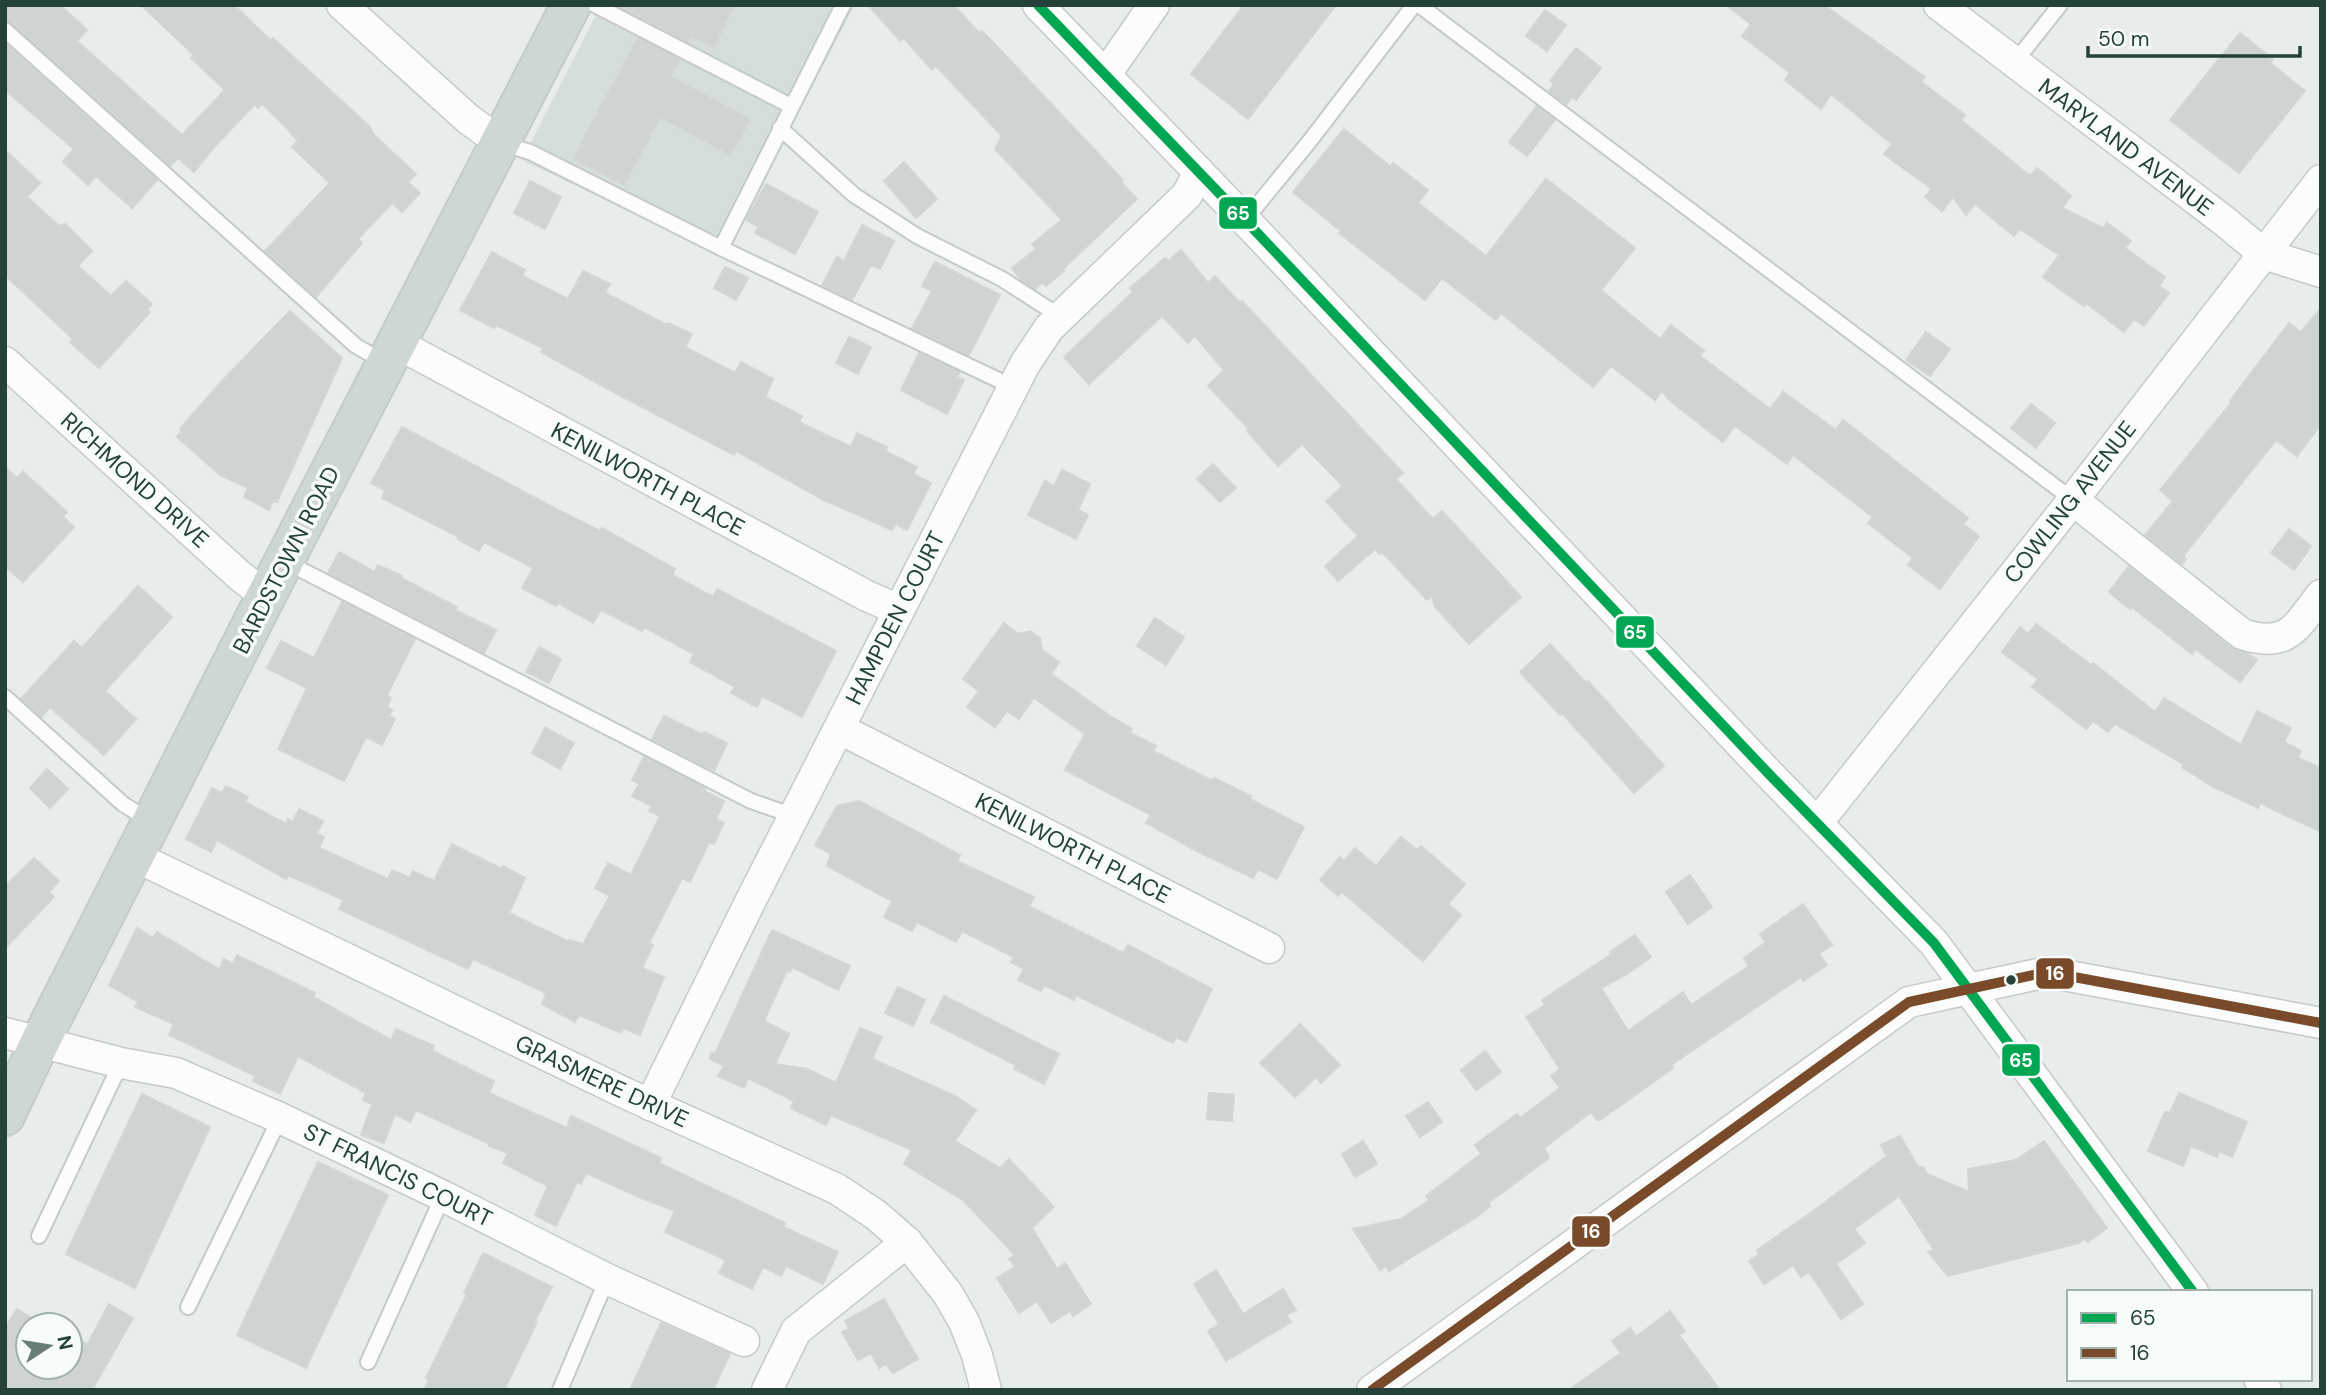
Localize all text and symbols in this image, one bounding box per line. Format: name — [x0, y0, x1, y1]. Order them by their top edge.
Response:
scale bar — [2088, 14, 2300, 58]
text: 50 m — [2098, 25, 2149, 53]
street label: MARYLAND AVENUE — [2032, 71, 2220, 223]
line badge: 65 — [1218, 196, 1258, 230]
text: 65 — [1226, 201, 1250, 226]
street label: RICHMOND DRIVE — [55, 405, 215, 555]
street label: KENILWORTH PLACE — [546, 415, 750, 543]
street label: COWLING AVENUE — [1997, 415, 2143, 589]
street label: BARDSTOWN ROAD — [226, 461, 346, 659]
street label: HAMPDEN COURT — [838, 526, 952, 710]
line badge: 65 — [1615, 615, 1655, 649]
text: 65 — [1623, 620, 1647, 645]
street label: KENILWORTH PLACE — [970, 786, 1176, 910]
line badge: 16 — [2035, 957, 2075, 990]
text: 16 — [2046, 961, 2064, 986]
unlabelled marker — [2004, 973, 2018, 987]
street label: GRASMERE DRIVE — [510, 1028, 694, 1134]
line badge: 65 — [2001, 1043, 2041, 1077]
text: 65 — [2009, 1048, 2033, 1073]
street label: ST FRANCIS COURT — [299, 1116, 497, 1234]
line badge: 16 — [1571, 1215, 1611, 1248]
text: 16 — [1582, 1219, 1600, 1244]
legend — [2067, 1290, 2312, 1381]
text: 65 — [2130, 1304, 2156, 1332]
north arrow — [14, 1311, 84, 1381]
text: N — [51, 1333, 79, 1352]
text: 16 — [2130, 1339, 2150, 1367]

